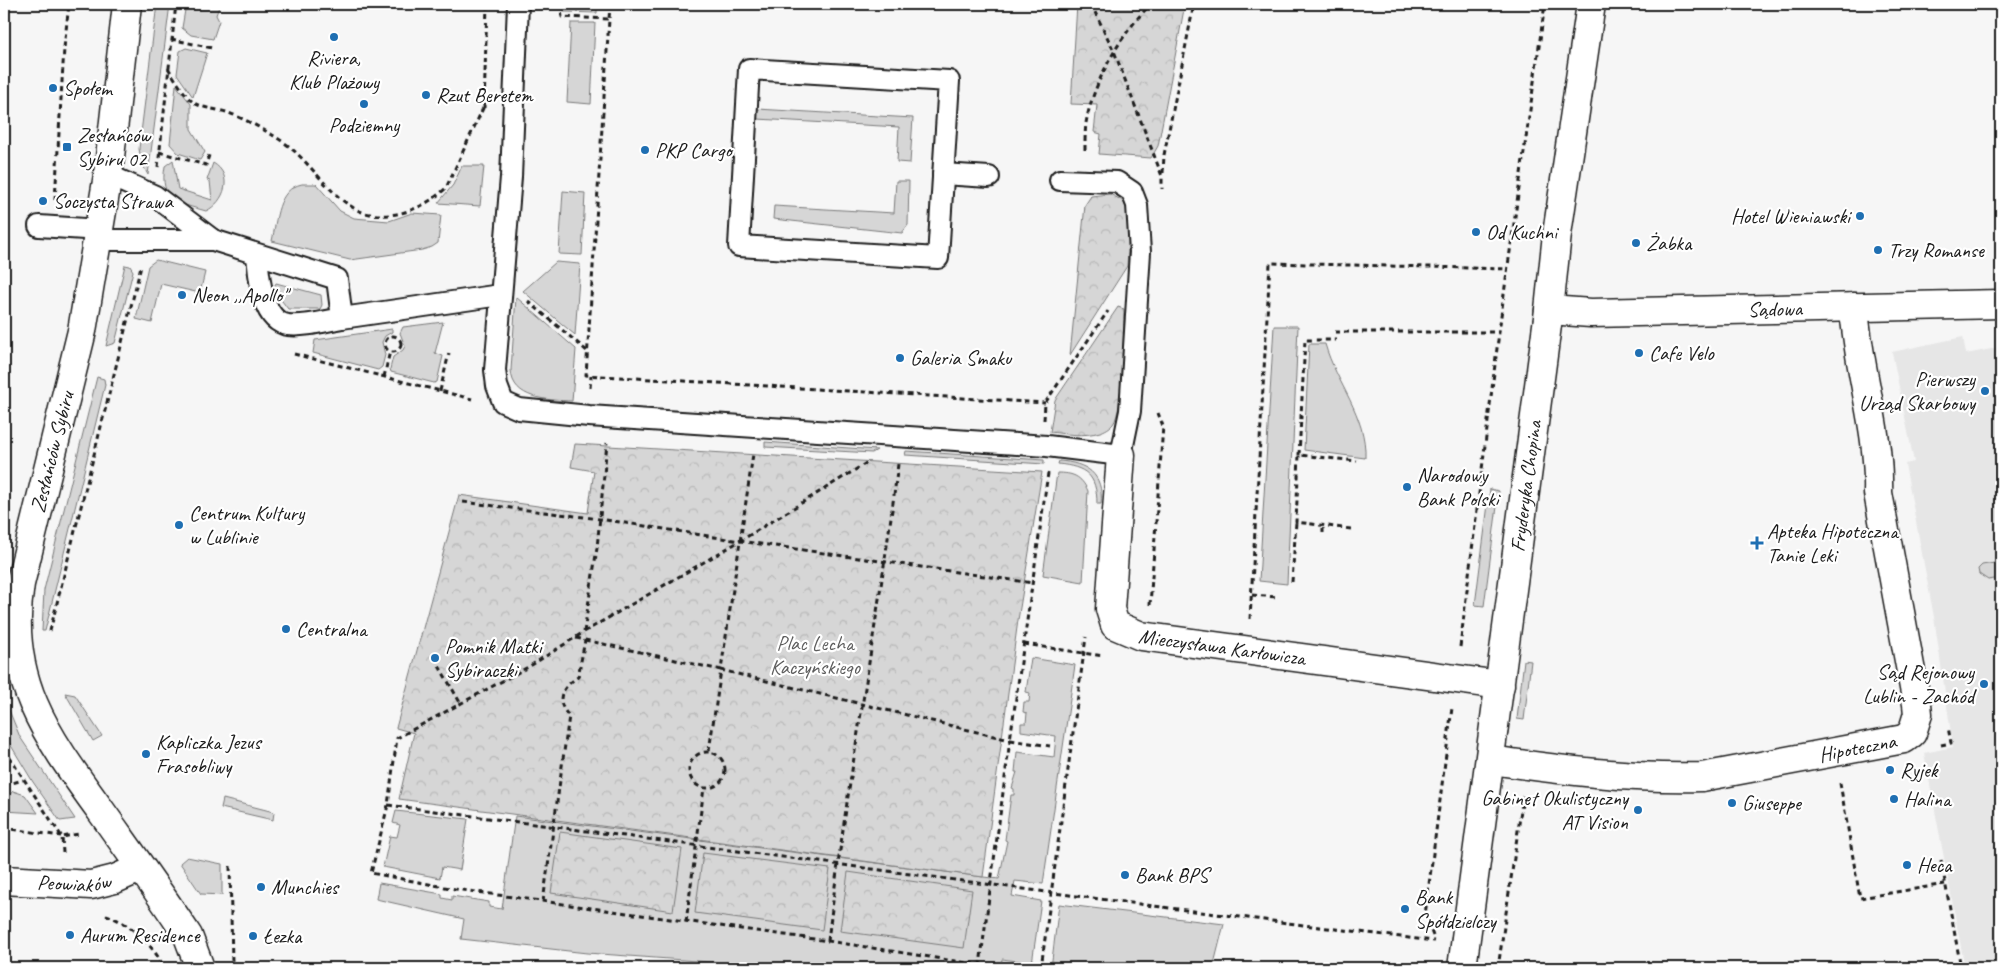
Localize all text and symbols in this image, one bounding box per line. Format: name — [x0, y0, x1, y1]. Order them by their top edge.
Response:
marker: Riviera, Klub Plażowy — [328, 31, 340, 43]
place label: Riviera, Klub Plażowy — [289, 45, 381, 95]
place label: Społem — [63, 75, 114, 101]
marker: Społem — [47, 82, 59, 94]
place label: Rzut Beretem — [436, 82, 534, 108]
marker: Rzut Beretem — [420, 89, 432, 101]
marker: Podziemny — [358, 98, 370, 110]
place label: Podziemny — [329, 112, 401, 138]
place label: Zesłańców Sybiru 02 — [77, 122, 152, 172]
place label: PKP Cargo — [655, 137, 734, 163]
marker: Zesłańców Sybiru 02 — [61, 141, 73, 153]
marker: PKP Cargo — [639, 144, 651, 156]
place label: Soczysta Strawa — [53, 188, 174, 214]
marker: Soczysta Strawa — [37, 195, 49, 207]
place label: Hotel Wieniawski — [1731, 203, 1853, 229]
marker: Hotel Wieniawski — [1854, 210, 1866, 222]
place label: Od Kuchni — [1486, 219, 1560, 245]
marker: Od Kuchni — [1470, 226, 1482, 238]
place label: Żabka — [1646, 230, 1693, 256]
marker: Żabka — [1630, 237, 1642, 249]
place label: Trzy Romanse — [1888, 237, 1985, 263]
marker: Trzy Romanse — [1872, 244, 1884, 256]
place label: Neon ,,Apollo" — [192, 282, 291, 308]
marker: Neon ,,Apollo" — [176, 289, 188, 301]
street label: Sądowa — [1747, 295, 1804, 323]
place label: Cafe Velo — [1649, 340, 1715, 366]
place label: Galeria Smaku — [910, 345, 1013, 371]
marker: Cafe Velo — [1633, 347, 1645, 359]
marker: Galeria Smaku — [894, 352, 906, 364]
place label: Pierwszy Urząd Skarbowy — [1859, 366, 1977, 416]
marker: Pierwszy Urząd Skarbowy — [1979, 385, 1991, 397]
street label: Zesłańców Sybiru — [24, 387, 80, 515]
street label: Fryderyka Chopina — [1504, 418, 1547, 553]
place label: Narodowy Bank Polski — [1417, 462, 1502, 512]
marker: Narodowy Bank Polski — [1401, 481, 1413, 493]
place label: Centrum Kultury w Lublinie — [189, 500, 306, 550]
place label: Apteka Hipoteczna Tanie Leki — [1767, 518, 1900, 568]
marker: Centrum Kultury w Lublinie — [173, 519, 185, 531]
marker: Apteka Hipoteczna Tanie Leki — [1751, 537, 1763, 549]
place label: Centralna — [296, 616, 369, 642]
marker: Centralna — [280, 623, 292, 635]
street label: Mieczysława Karłowicza — [1137, 623, 1309, 672]
park label: Plac Lecha Kaczyńskiego — [770, 630, 862, 680]
place label: Pomnik Matki Sybiraczki — [445, 633, 545, 683]
marker: Pomnik Matki Sybiraczki — [429, 652, 441, 664]
place label: Sąd Rejonowy Lublin - Zachód — [1863, 659, 1978, 709]
marker: Sąd Rejonowy Lublin - Zachód — [1978, 678, 1990, 690]
street label: Hipoteczna — [1816, 727, 1900, 768]
place label: Kapliczka Jezus Frasobliwy — [156, 729, 262, 779]
marker: Kapliczka Jezus Frasobliwy — [140, 748, 152, 760]
place label: Ryjek — [1900, 757, 1939, 783]
marker: Ryjek — [1884, 764, 1896, 776]
place label: Gabinet Okulistyczny AT Vision — [1481, 785, 1630, 835]
place label: Halina — [1904, 786, 1953, 812]
place label: Giuseppe — [1742, 790, 1803, 816]
marker: Halina — [1888, 793, 1900, 805]
marker: Giuseppe — [1726, 797, 1738, 809]
marker: Gabinet Okulistyczny AT Vision — [1632, 804, 1644, 816]
place label: Heca — [1917, 852, 1953, 878]
marker: Heca — [1901, 859, 1913, 871]
place label: Bank BPS — [1135, 862, 1212, 888]
street label: Peowiaków — [36, 867, 115, 898]
marker: Bank BPS — [1119, 869, 1131, 881]
place label: Munchies — [271, 874, 340, 900]
marker: Munchies — [255, 881, 267, 893]
place label: Bank Spółdzielczy — [1415, 884, 1498, 934]
marker: Bank Spółdzielczy — [1399, 903, 1411, 915]
place label: Aurum Residence — [80, 922, 201, 948]
place label: Łezka — [263, 923, 303, 949]
marker: Aurum Residence — [64, 929, 76, 941]
marker: Łezka — [247, 930, 259, 942]

